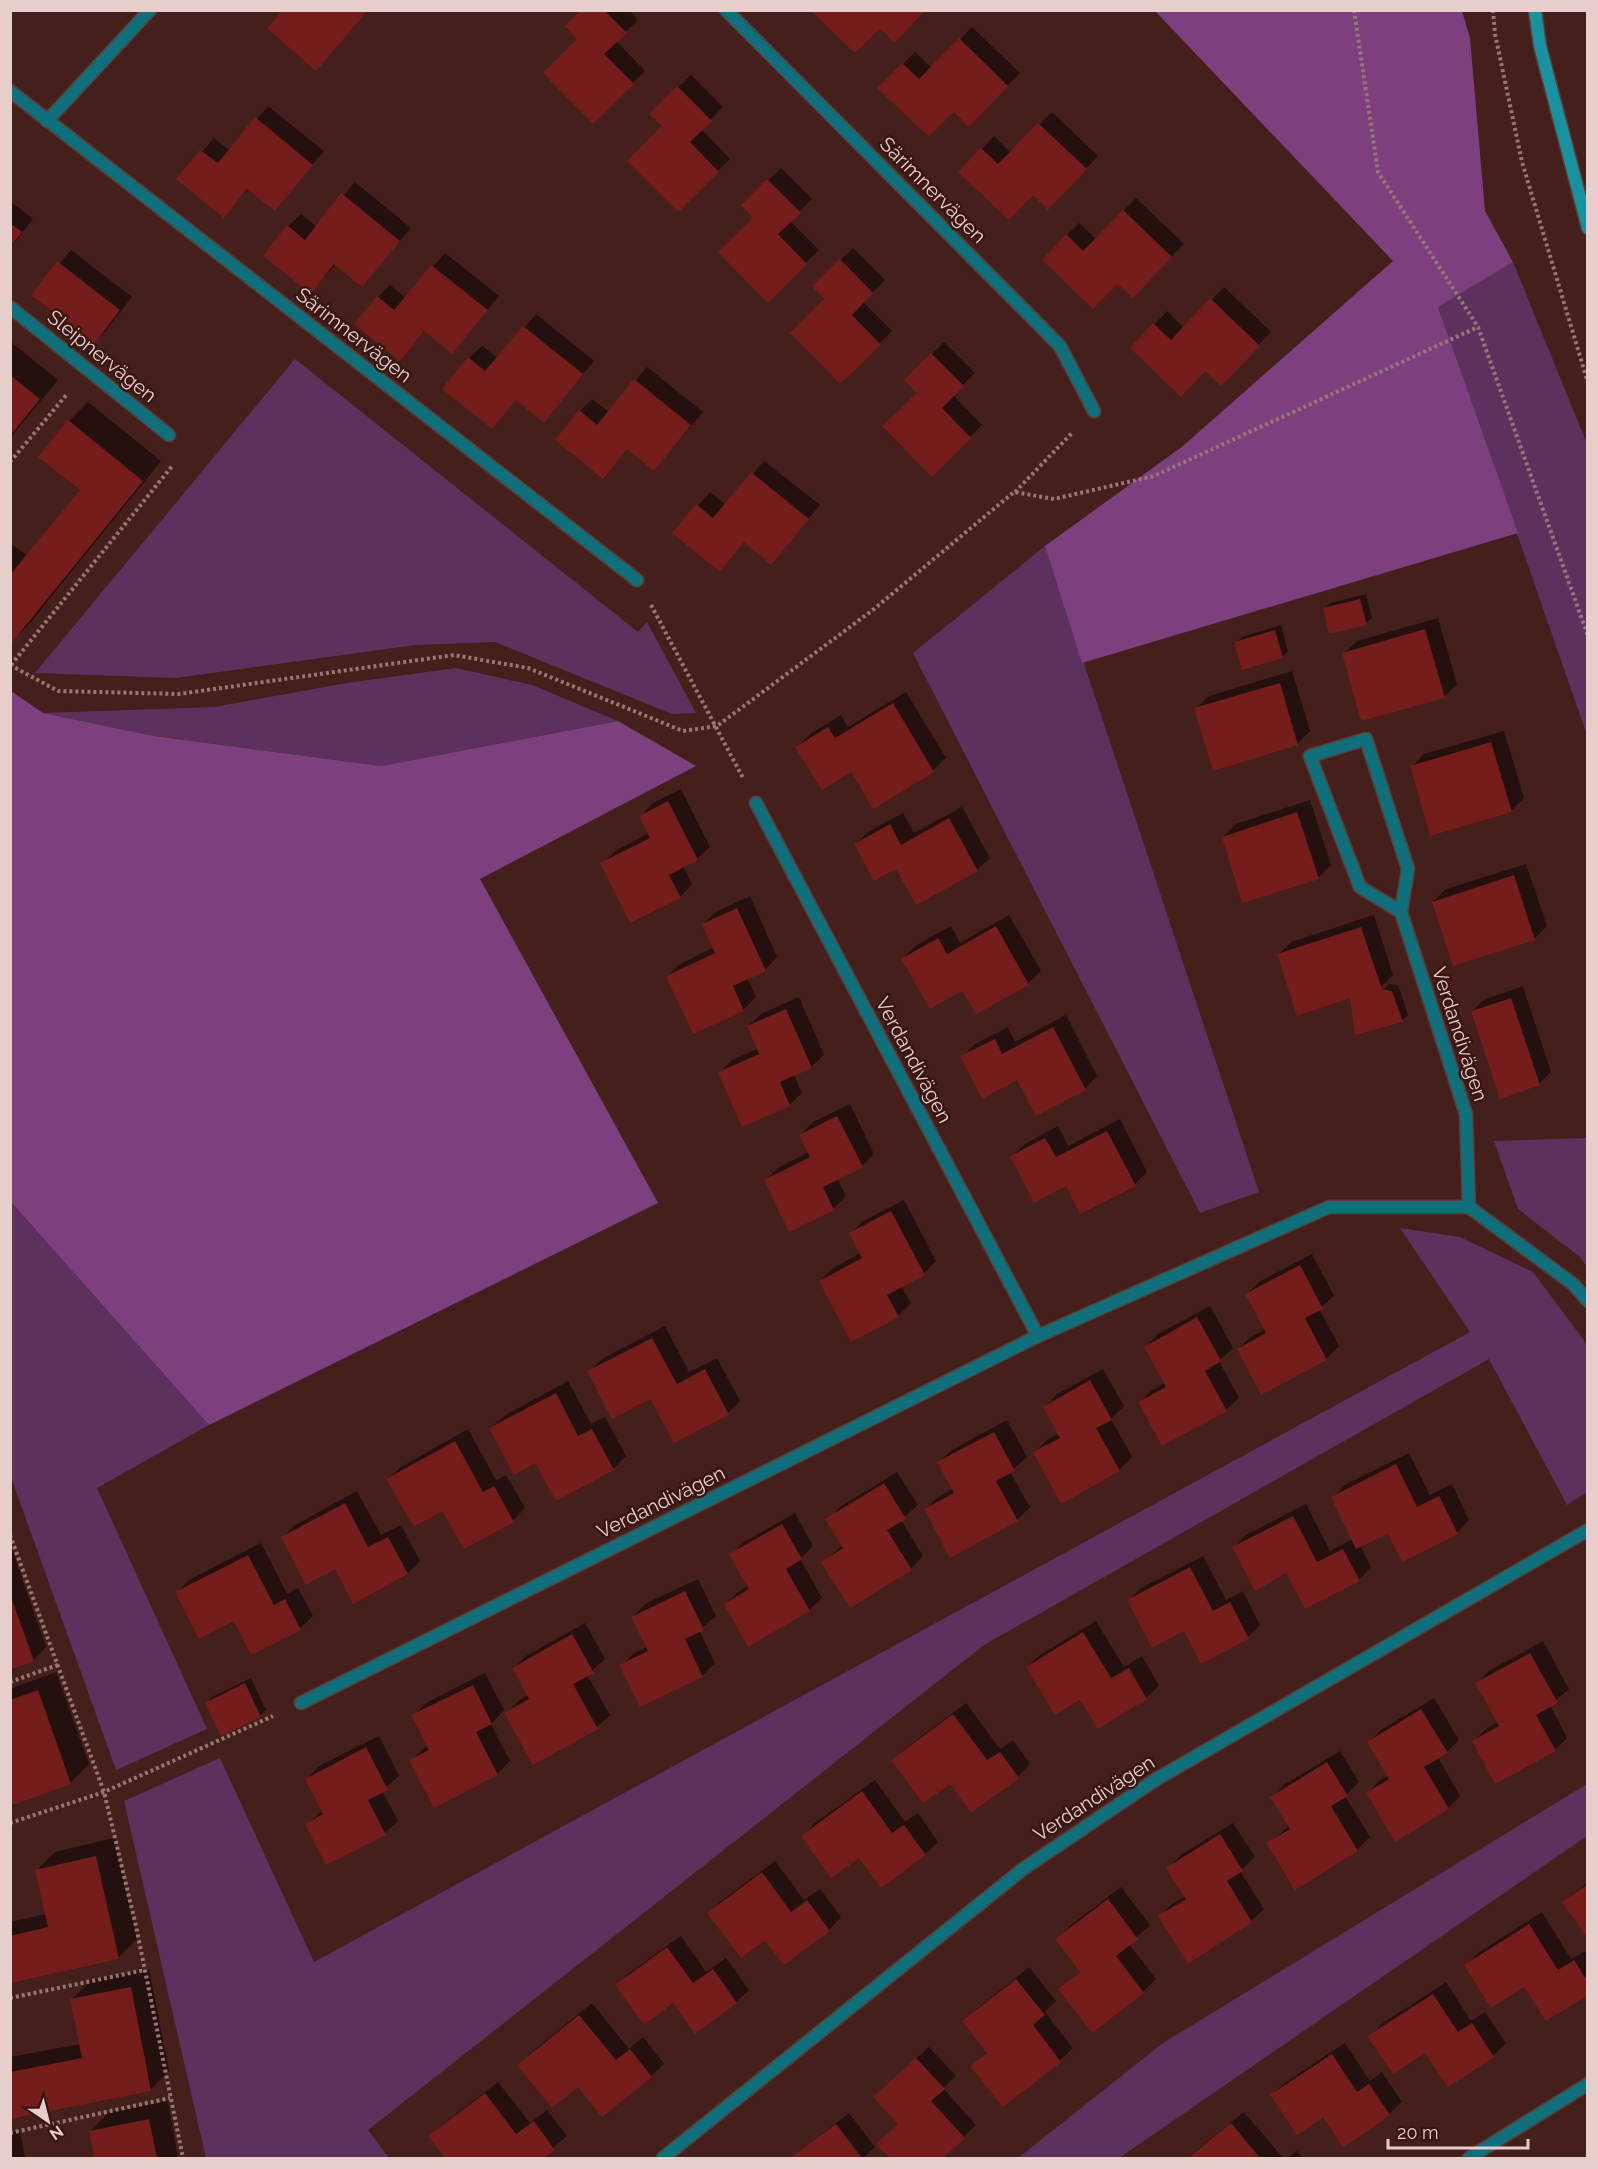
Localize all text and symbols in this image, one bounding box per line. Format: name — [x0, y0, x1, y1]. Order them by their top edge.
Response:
street label: Särimnervägen — [875, 132, 991, 248]
street label: Särimnervägen — [291, 282, 417, 388]
street label: Sleipnervägen — [43, 305, 161, 407]
street label: Verdandivägen — [1427, 964, 1493, 1104]
street label: Verdandivägen — [871, 993, 957, 1127]
street label: Verdandivägen — [593, 1461, 729, 1543]
street label: Verdandivägen — [1029, 1750, 1159, 1846]
north arrow — [18, 2091, 78, 2151]
scale bar — [1388, 2112, 1528, 2150]
text: N — [46, 2122, 67, 2144]
text: 20 m — [1397, 2122, 1439, 2143]

